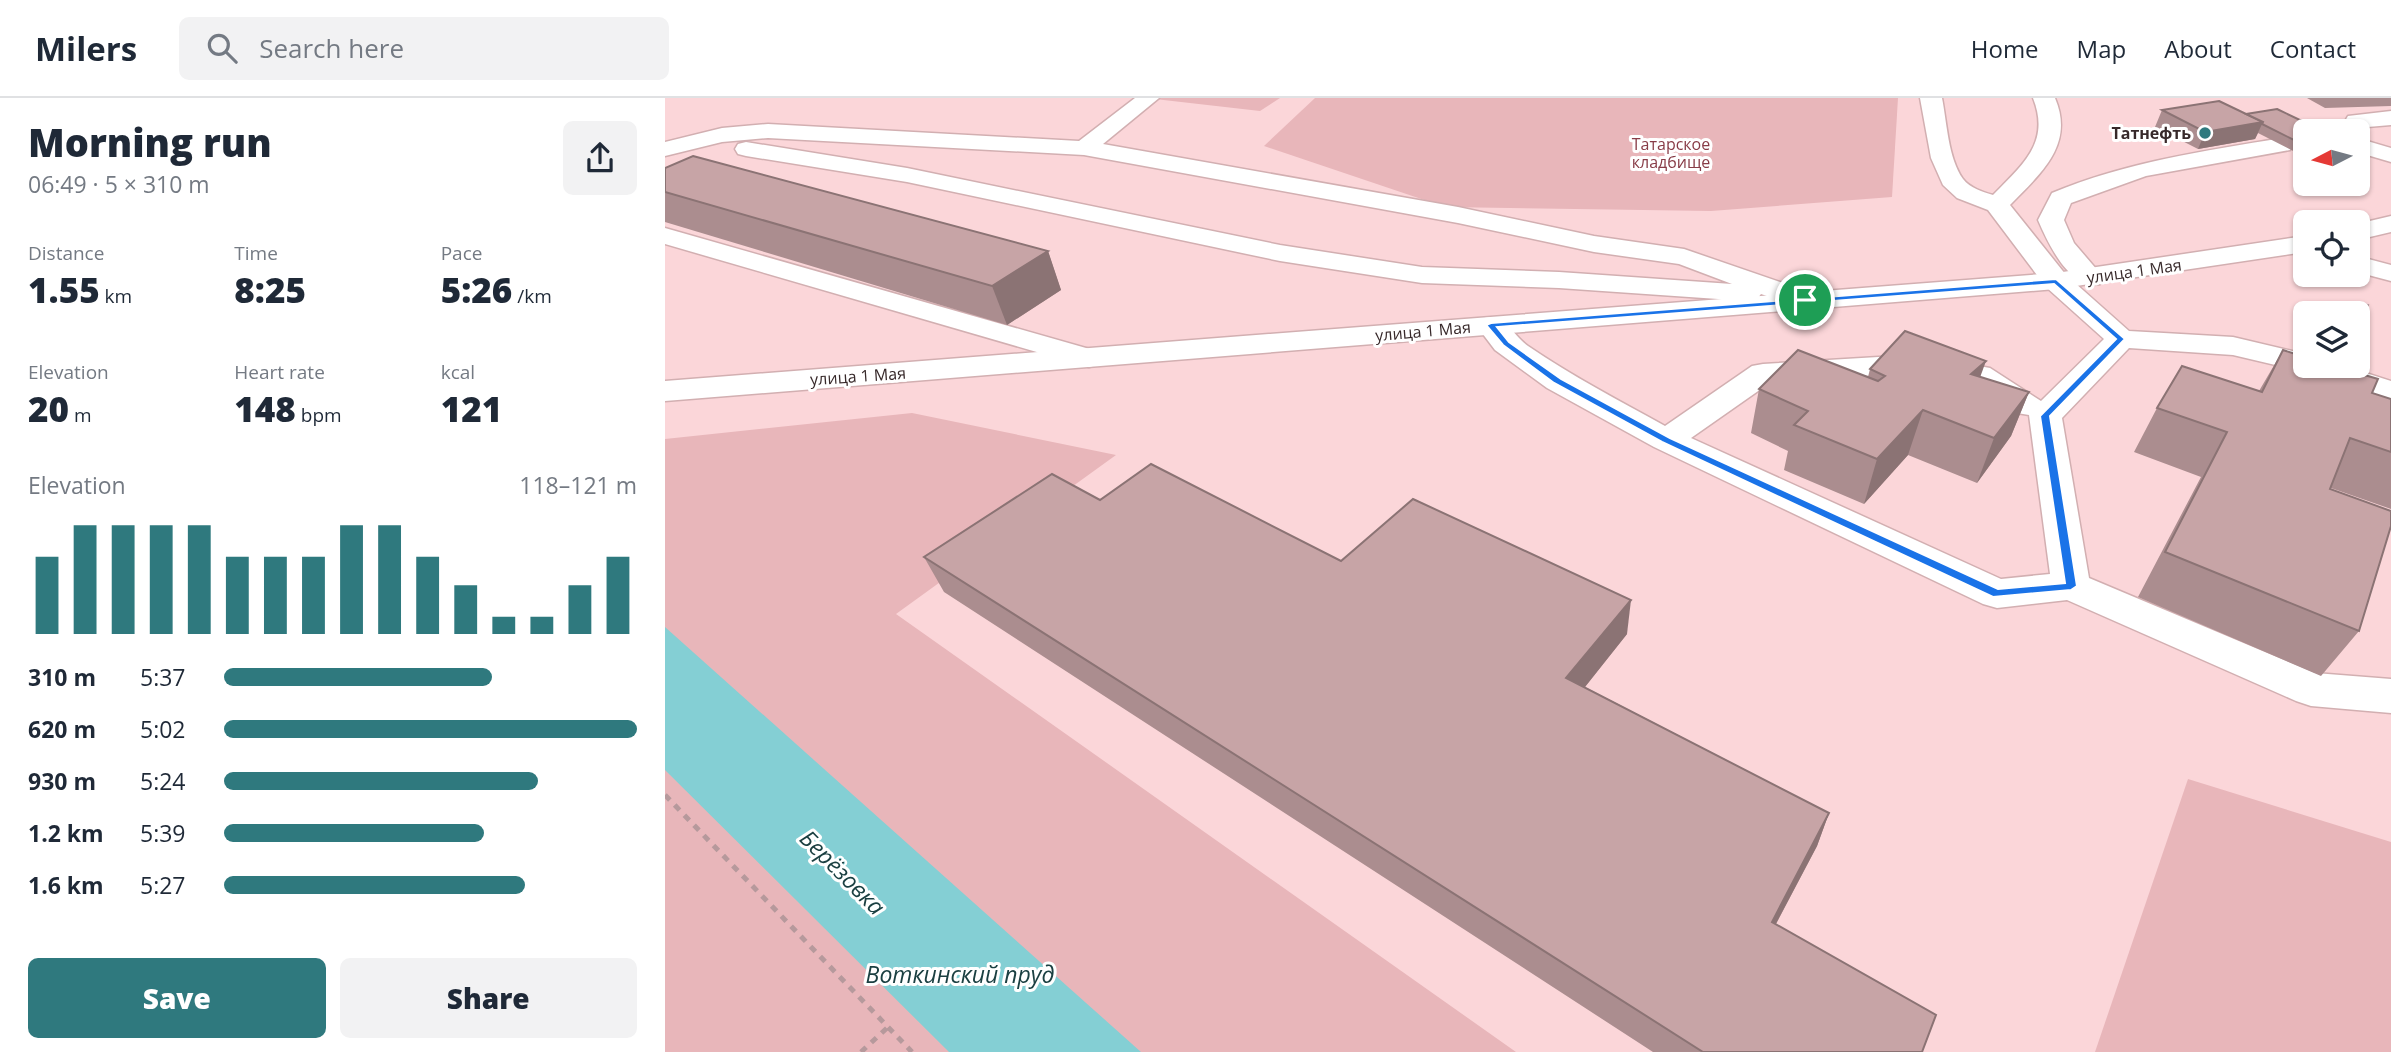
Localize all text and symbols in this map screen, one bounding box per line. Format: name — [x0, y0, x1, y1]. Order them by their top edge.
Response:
search box — [179, 17, 669, 80]
text: Milers — [35, 26, 137, 71]
icon: search — [203, 29, 241, 67]
text: Search here — [259, 30, 404, 66]
text: Home — [1971, 32, 2039, 65]
text: Map — [2077, 32, 2126, 65]
text: About — [2164, 32, 2232, 65]
text: Contact — [2270, 32, 2356, 65]
text: Morning run — [28, 116, 272, 168]
north arrow — [2293, 119, 2369, 196]
map controls — [2293, 119, 2370, 378]
button: share — [563, 121, 637, 195]
place label: Татнефть — [2111, 122, 2191, 144]
marker: Татнефть — [2197, 125, 2213, 141]
park label: Татарское кладбище — [1632, 133, 1710, 173]
text: 06:49 · 5 × 310 m — [28, 168, 210, 200]
button: locate — [2293, 210, 2370, 287]
text: Distance — [28, 240, 104, 266]
text: Time — [234, 240, 278, 266]
text: Pace — [441, 240, 482, 266]
street label: улица 1 Мая — [2085, 253, 2183, 289]
text: 1.55 — [28, 266, 100, 313]
text: 8:25 — [234, 266, 306, 313]
text: 5:26 — [441, 266, 512, 313]
pin — [1775, 270, 1835, 330]
icon: arrive — [1786, 281, 1824, 319]
text: km — [100, 283, 132, 309]
text: /km — [512, 283, 552, 309]
button: layers — [2293, 301, 2370, 378]
street label: улица 1 Мая — [1374, 316, 1472, 346]
text: Elevation — [28, 359, 109, 385]
text: Heart rate — [234, 359, 325, 385]
text: kcal — [441, 359, 475, 385]
street label: улица 1 Мая — [809, 362, 907, 390]
text: 20 — [28, 385, 69, 432]
text: 148 — [234, 385, 296, 432]
text: 121 — [441, 385, 502, 432]
text: m — [69, 402, 92, 428]
text: bpm — [296, 402, 342, 428]
text: Elevation — [28, 469, 126, 501]
text: 118–121 m — [519, 469, 637, 501]
text: 310 m — [28, 661, 96, 693]
text: 5:37 — [140, 661, 186, 693]
text: 620 m — [28, 713, 96, 745]
text: 5:02 — [140, 713, 186, 745]
text: 930 m — [28, 765, 96, 797]
text: 5:24 — [140, 765, 186, 797]
text: 1.2 km — [28, 817, 104, 849]
text: 5:39 — [140, 817, 186, 849]
water label: Берёзовка — [793, 822, 893, 922]
text: 1.6 km — [28, 869, 104, 901]
text: 5:27 — [140, 869, 186, 901]
button: Save — [28, 958, 326, 1038]
button: Share — [340, 958, 637, 1038]
water label: Воткинский пруд — [866, 958, 1054, 990]

